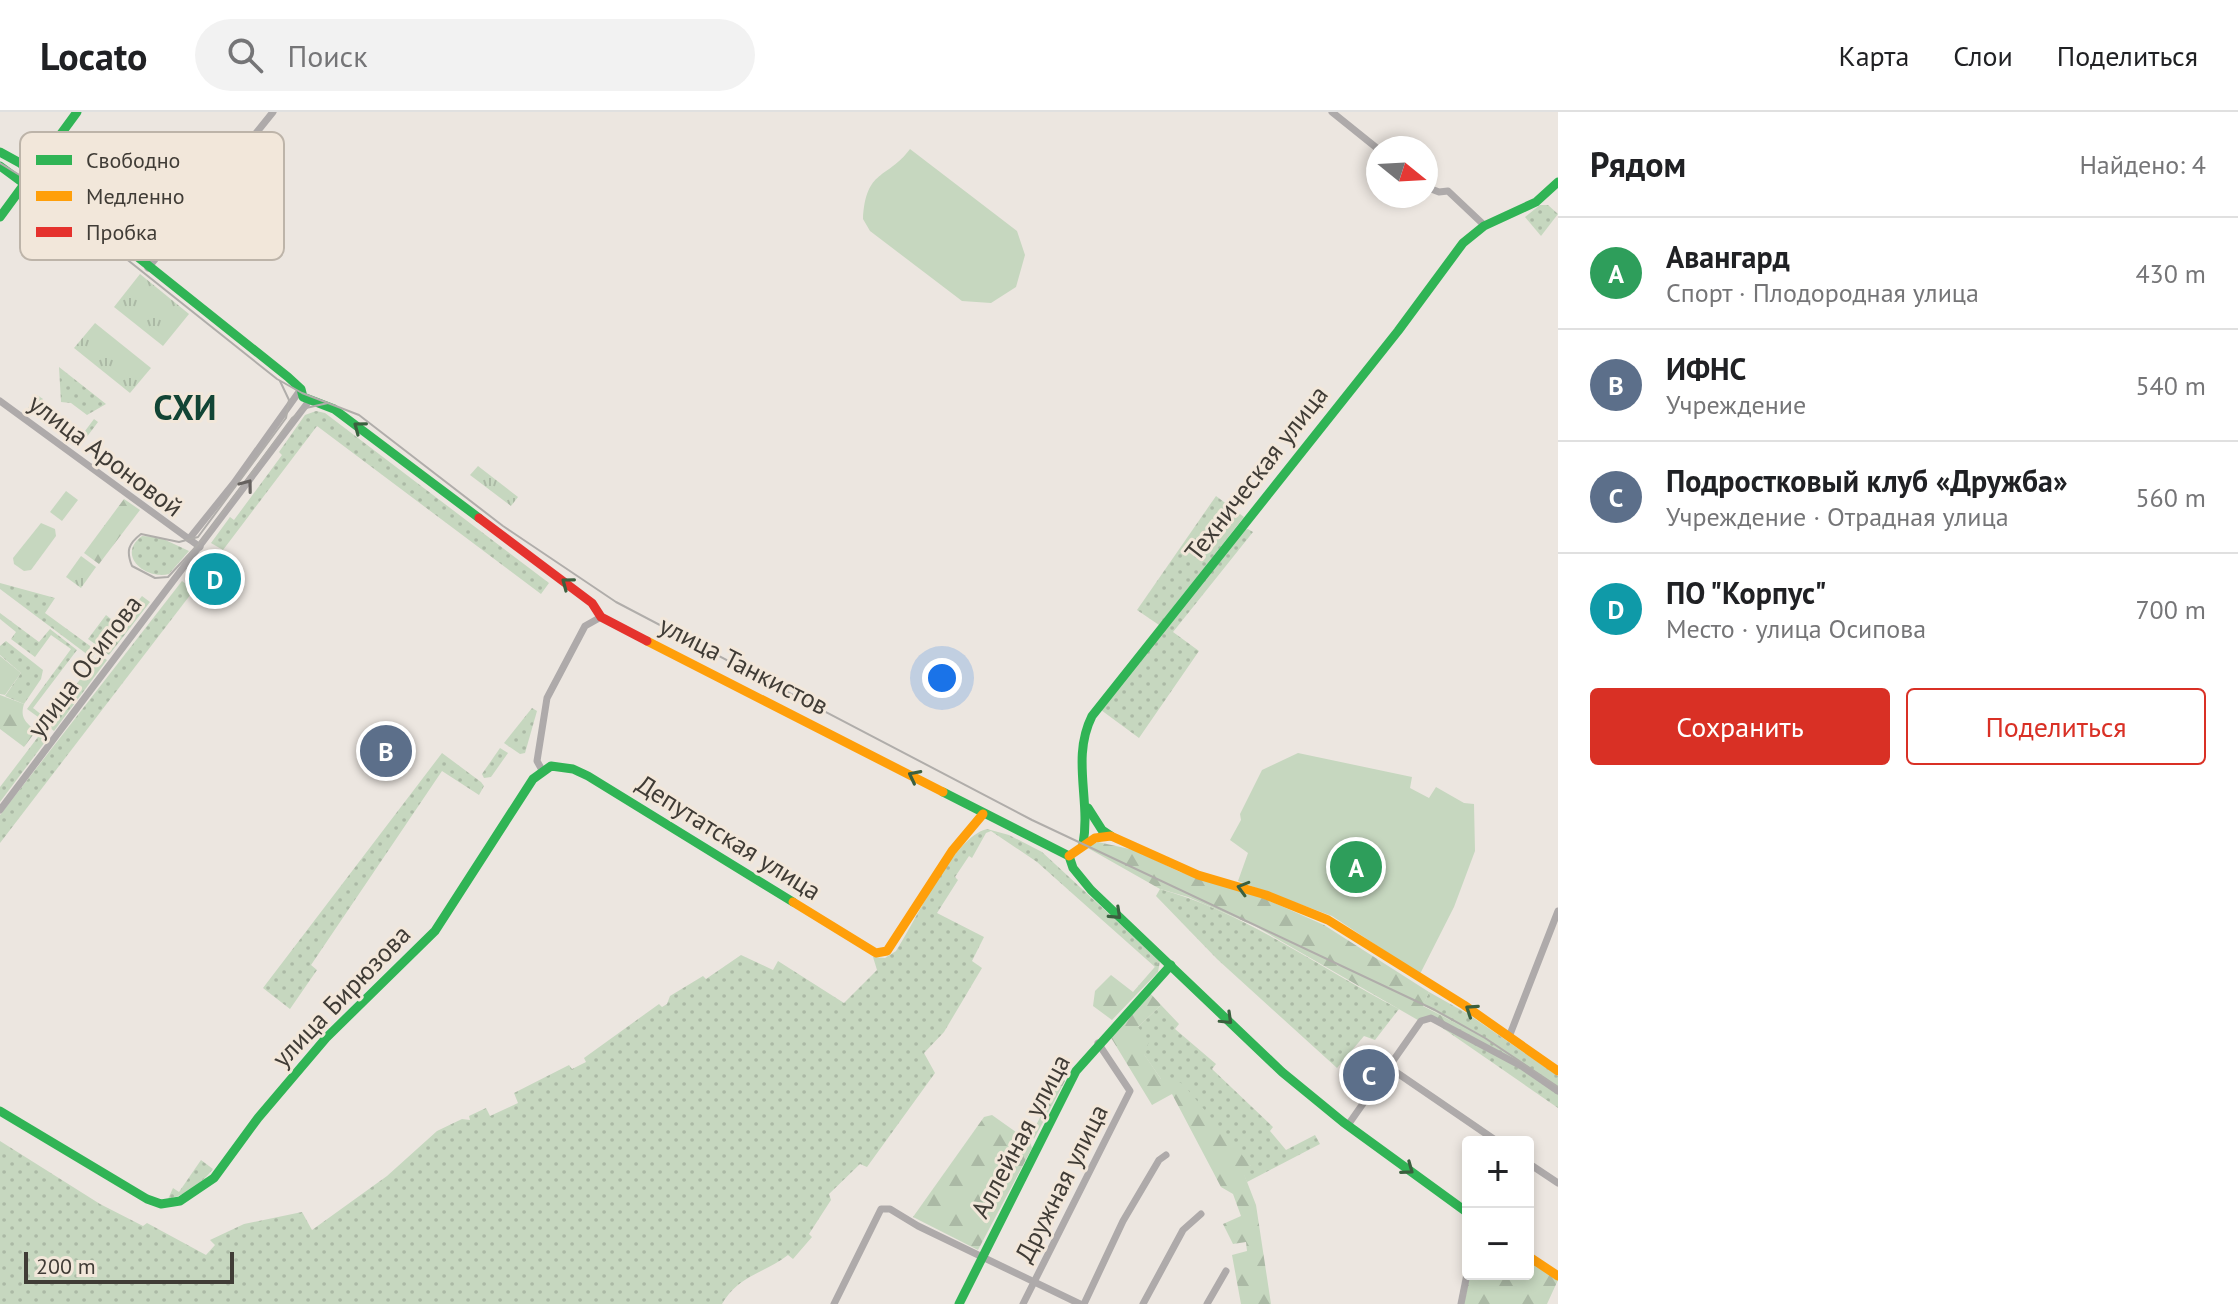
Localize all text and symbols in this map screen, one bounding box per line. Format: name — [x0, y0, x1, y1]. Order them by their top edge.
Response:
search box — [195, 19, 755, 91]
text: Locato — [40, 31, 147, 80]
icon: search — [223, 33, 267, 77]
text: Поиск — [287, 36, 368, 75]
text: Карта — [1839, 37, 1909, 74]
text: Слои — [1953, 37, 2013, 74]
text: Поделиться — [2057, 37, 2198, 74]
legend — [20, 132, 284, 260]
north arrow — [1366, 136, 1438, 208]
text: Рядом — [1590, 142, 1686, 186]
text: Свободно — [86, 146, 180, 174]
text: Найдено: 4 — [2079, 148, 2206, 181]
text: Медленно — [86, 182, 184, 210]
text: Пробка — [86, 218, 157, 246]
text: Авангард — [1666, 237, 1790, 276]
text: A — [1608, 257, 1624, 290]
text: 430 m — [2135, 257, 2206, 290]
text: Спорт · Плодородная улица — [1666, 276, 1979, 309]
text: ИФНС — [1666, 349, 1746, 388]
text: B — [1608, 369, 1624, 402]
text: 540 m — [2135, 369, 2206, 402]
street label: Техническая улица — [1177, 379, 1335, 567]
district label: СХИ — [154, 385, 216, 429]
street label: улица Ароновой — [22, 386, 190, 524]
text: Учреждение — [1666, 388, 1806, 421]
one-way arrow — [353, 423, 367, 437]
text: Подростковый клуб «Дружба» — [1666, 461, 2068, 500]
one-way arrow — [237, 479, 251, 493]
text: C — [1609, 481, 1623, 514]
text: 560 m — [2135, 481, 2206, 514]
text: Учреждение · Отрадная улица — [1666, 500, 2009, 533]
pin: D — [189, 549, 241, 609]
text: ПО "Корпус" — [1666, 573, 1826, 612]
one-way arrow — [561, 579, 576, 593]
street label: улица Осипова — [20, 588, 148, 744]
text: D — [1608, 593, 1624, 626]
text: 700 m — [2135, 593, 2206, 626]
street label: улица Танкистов — [654, 608, 834, 722]
text: Место · улица Осипова — [1666, 612, 1926, 645]
your location — [922, 658, 962, 698]
button: Сохранить — [1590, 688, 1890, 765]
button: Поделиться — [1906, 688, 2206, 765]
pin: B — [360, 721, 412, 781]
street label: Депутатская улица — [630, 767, 828, 907]
one-way arrow — [908, 771, 923, 786]
pin: A — [1330, 837, 1382, 897]
one-way arrow — [1237, 881, 1251, 897]
one-way arrow — [1107, 904, 1121, 919]
street label: улица Бирюзова — [265, 918, 417, 1074]
one-way arrow — [1465, 1005, 1480, 1020]
one-way arrow — [1218, 1010, 1232, 1024]
pin: C — [1343, 1045, 1395, 1105]
street label: Аллейная улица — [963, 1048, 1077, 1224]
street label: Дружная улица — [1007, 1099, 1115, 1267]
map controls — [1462, 1136, 1534, 1280]
button: + — [1462, 1136, 1534, 1208]
one-way arrow — [1399, 1159, 1414, 1174]
button: − — [1462, 1208, 1534, 1280]
scale bar — [24, 1248, 234, 1284]
text: 200 m — [36, 1252, 96, 1280]

